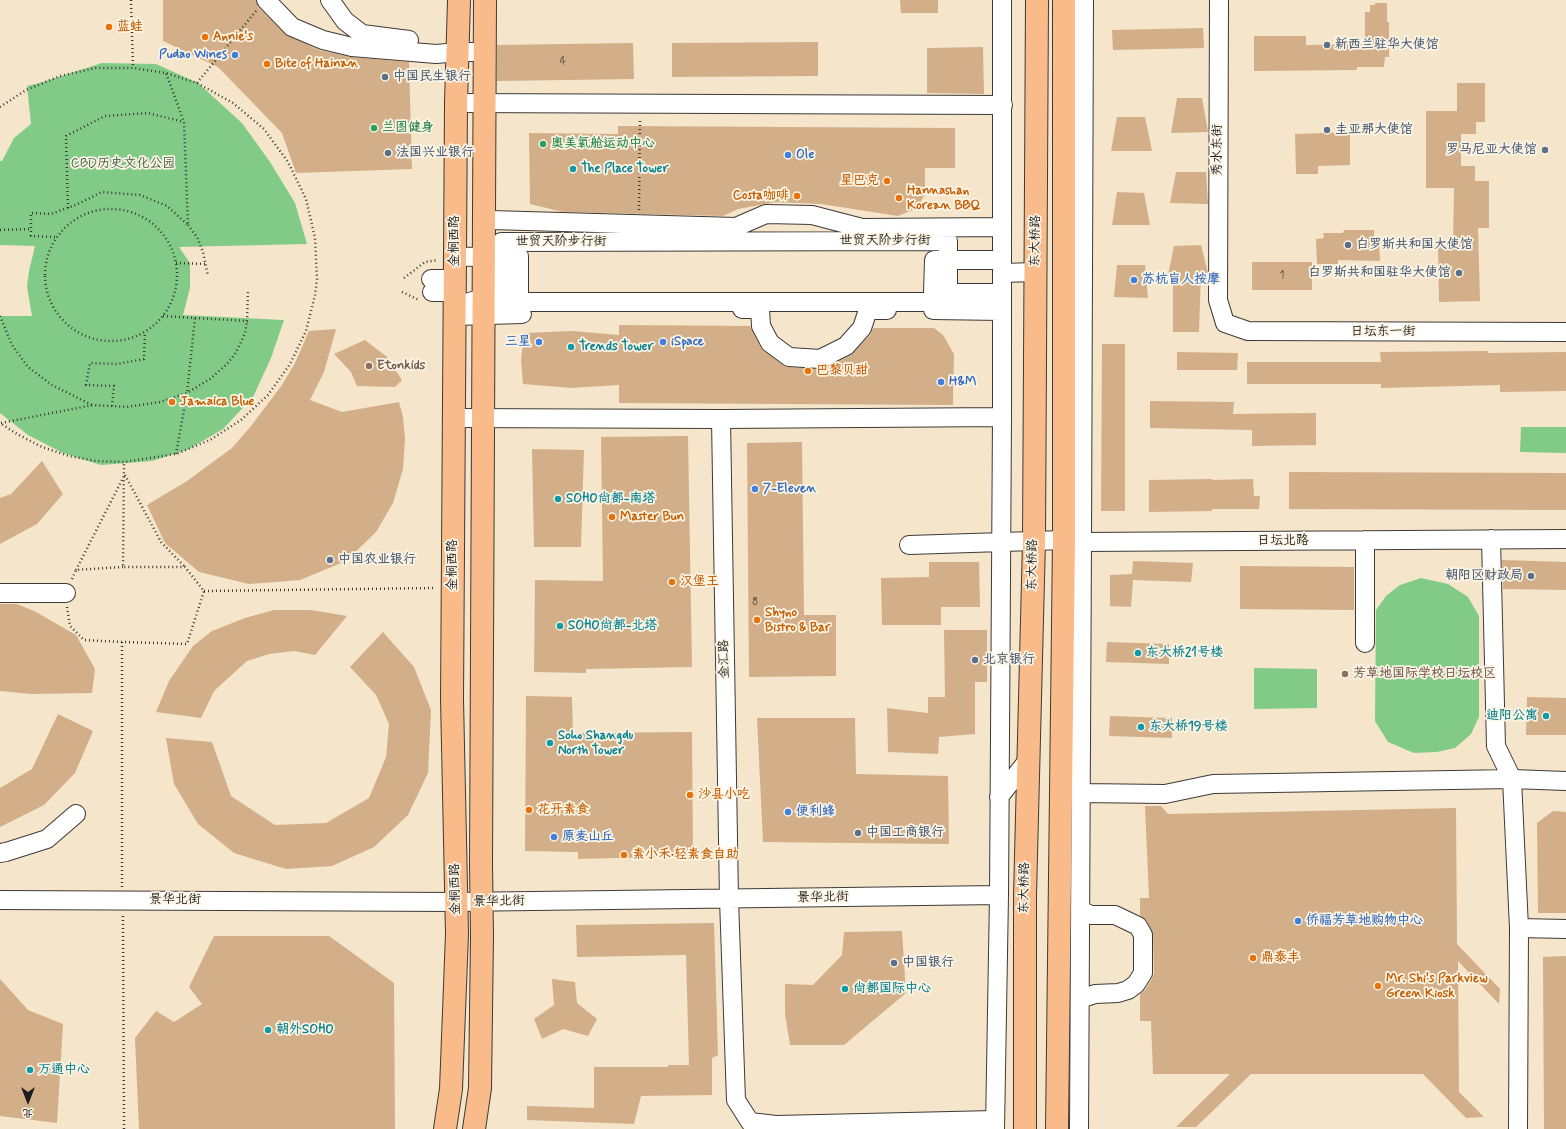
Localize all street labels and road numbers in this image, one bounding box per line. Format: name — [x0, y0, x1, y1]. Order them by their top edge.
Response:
street label: 秀水东街 — [1210, 124, 1226, 176]
street label: 金桐西路 — [447, 215, 463, 267]
street label: 东大桥路 — [1028, 215, 1044, 267]
street label: 世贸天阶步行街 — [840, 233, 930, 249]
street label: 世贸天阶步行街 — [516, 234, 606, 250]
street label: 日坛东一街 — [1351, 324, 1415, 340]
street label: 日坛北路 — [1257, 533, 1309, 549]
street label: 金桐西路 — [445, 539, 461, 591]
street label: 东大桥路 — [1025, 539, 1041, 591]
street label: 金汇路 — [717, 639, 733, 679]
street label: 东大桥路 — [1017, 862, 1033, 914]
street label: 金桐西路 — [448, 863, 464, 915]
street label: 景华北街 — [797, 890, 849, 906]
street label: 景华北街 — [149, 892, 201, 908]
street label: 景华北街 — [473, 894, 525, 910]

